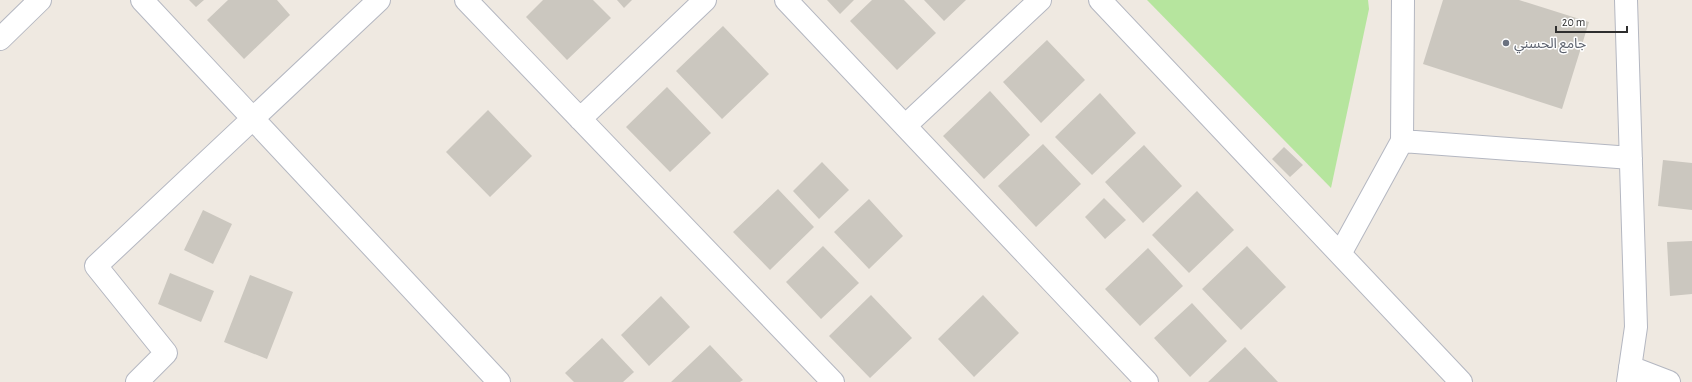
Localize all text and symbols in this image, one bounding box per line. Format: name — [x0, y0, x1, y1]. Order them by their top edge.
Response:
scale bar — [1556, 8, 1627, 34]
text: 20 m — [1562, 16, 1585, 28]
place label: جامع الحسني — [1514, 37, 1586, 54]
marker: جامع الحسني — [1501, 38, 1511, 48]

